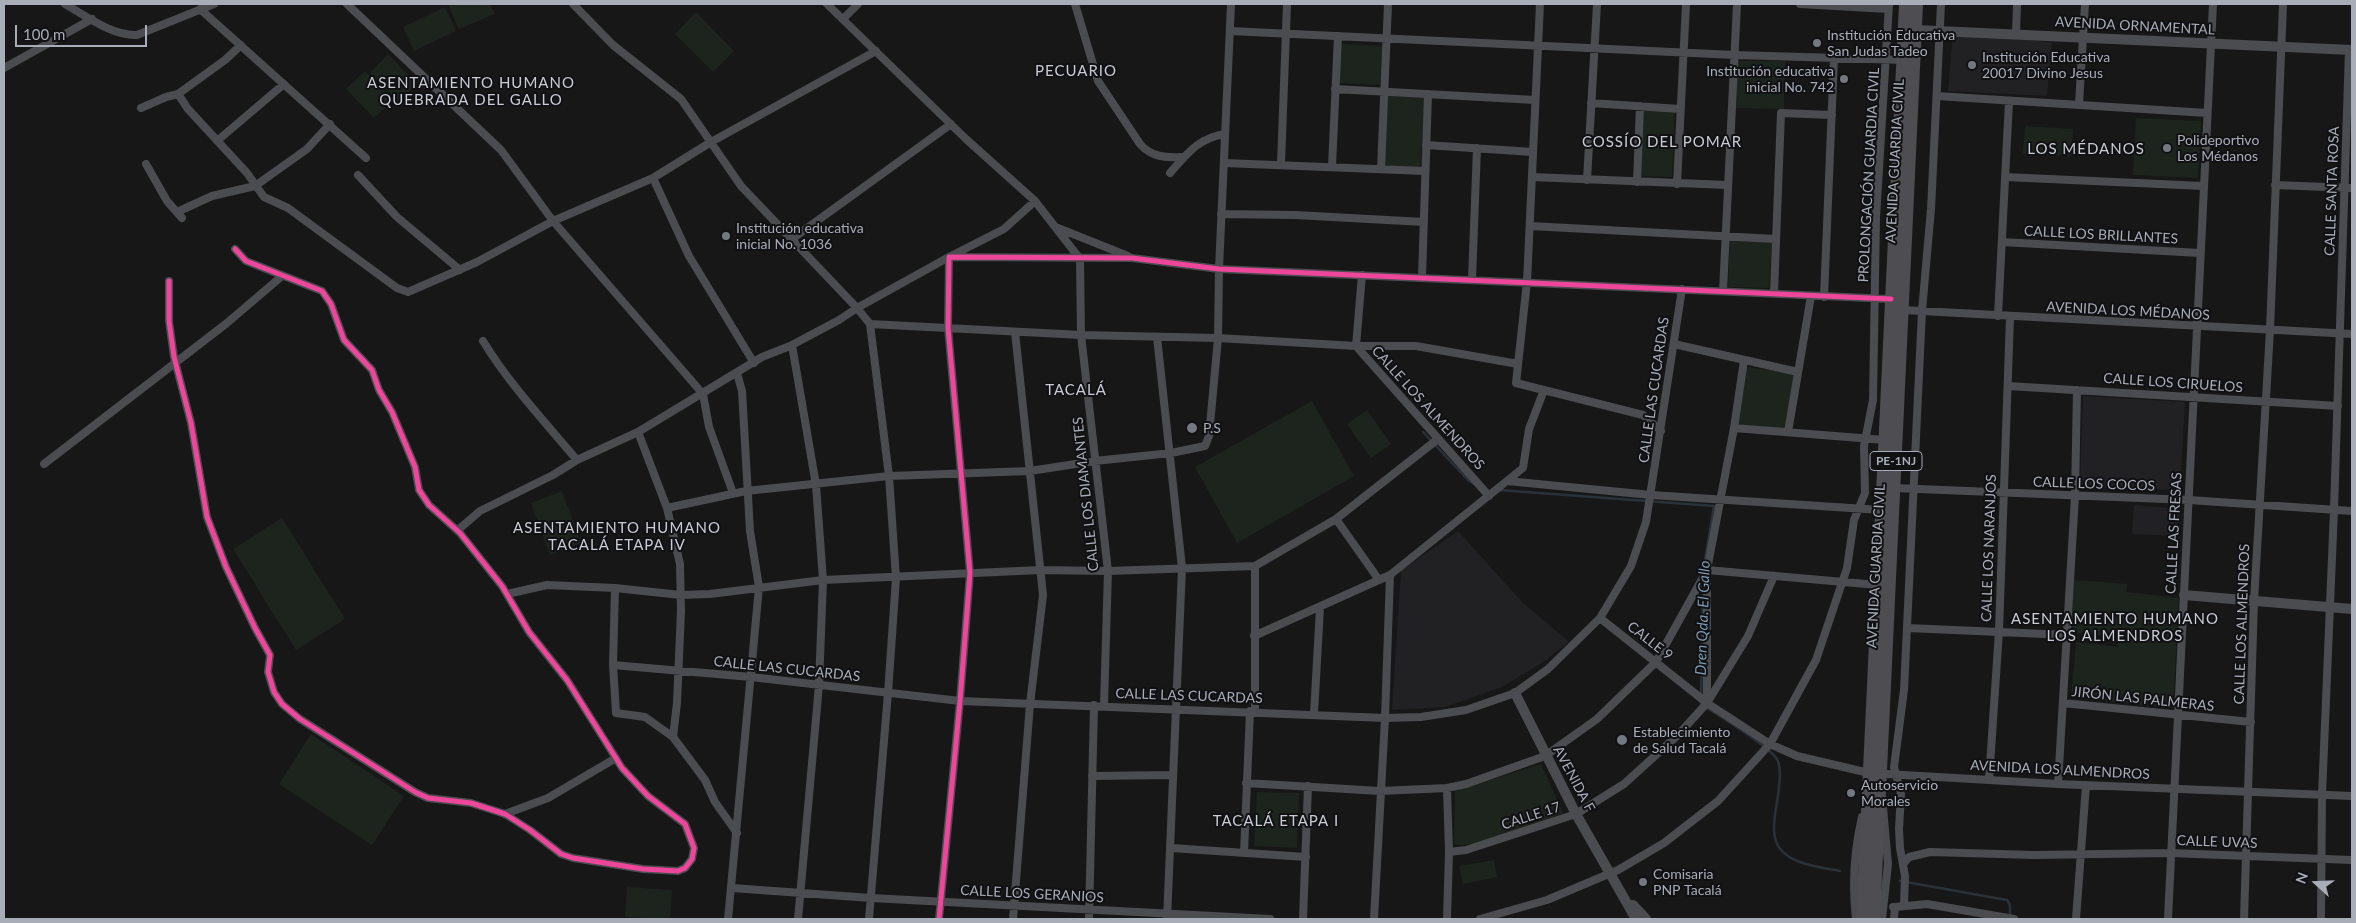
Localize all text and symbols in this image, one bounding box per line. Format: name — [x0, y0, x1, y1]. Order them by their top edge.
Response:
street label: AVENIDA ORNAMENTAL — [2055, 13, 2215, 39]
scale bar — [18, 15, 150, 47]
text: 100 m — [23, 25, 65, 43]
place label: Institución Educativa San Judas Tadeo — [1827, 27, 1955, 59]
marker: Institución Educativa San Judas Tadeo — [1811, 37, 1823, 49]
place label: Institución Educativa 20017 Divino Jesus — [1982, 49, 2110, 82]
marker: Institución Educativa 20017 Divino Jesus — [1966, 59, 1978, 71]
district label: PECUARIO — [1034, 62, 1118, 80]
place label: Institución educativa inicial No. 742 — [1706, 63, 1834, 95]
street label: PROLONGACIÓN GUARDIA CIVIL — [1855, 67, 1883, 283]
marker: Institución educativa inicial No. 742 — [1838, 73, 1850, 85]
district label: ASENTAMIENTO HUMANO QUEBRADA DEL GALLO — [365, 74, 577, 109]
street label: AVENIDA GUARDIA CIVIL — [1882, 78, 1908, 244]
street label: CALLE SANTA ROSA — [2321, 126, 2343, 256]
place label: Polideportivo Los Médanos — [2177, 132, 2259, 164]
district label: COSSÍO DEL POMAR — [1580, 133, 1744, 151]
district label: LOS MÉDANOS — [2026, 140, 2146, 158]
marker: Polideportivo Los Médanos — [2161, 142, 2173, 154]
place label: Institución educativa inicial No. 1036 — [736, 220, 864, 252]
street label: CALLE LOS BRILLANTES — [2024, 223, 2178, 247]
marker: Institución educativa inicial No. 1036 — [720, 230, 732, 242]
street label: AVENIDA LOS MÉDANOS — [2046, 298, 2210, 324]
street label: CALLE LAS CUCARDAS — [1635, 316, 1673, 464]
street label: CALLE LOS ALMENDROS — [1368, 343, 1488, 473]
street label: CALLE LOS CIRUELOS — [2103, 370, 2243, 396]
district label: TACALÁ — [1044, 381, 1108, 399]
street label: CALLE LOS DIAMANTES — [1070, 416, 1102, 572]
place label: P.S — [1203, 420, 1221, 436]
marker: P.S — [1185, 421, 1199, 435]
road number: PE-1NJ — [1870, 452, 1922, 471]
street label: CALLE LAS FRESAS — [2162, 472, 2186, 594]
street label: CALLE LOS COCOS — [2033, 473, 2155, 495]
street label: CALLE LOS NARANJOS — [1978, 474, 2000, 622]
street label: AVENIDA GUARDIA CIVIL — [1863, 483, 1889, 649]
district label: ASENTAMIENTO HUMANO TACALÁ ETAPA IV — [511, 519, 723, 554]
street label: CALLE LOS ALMENDROS — [2231, 543, 2253, 705]
water label: Dren Qda. El Gallo — [1692, 560, 1714, 676]
district label: ASENTAMIENTO HUMANO LOS ALMENDROS — [2009, 610, 2221, 645]
street label: CALLE 9 — [1624, 618, 1676, 664]
street label: CALLE LAS CUCARDAS — [713, 653, 861, 685]
street label: JIRÓN LAS PALMERAS — [2071, 683, 2215, 715]
street label: CALLE LAS CUCARDAS — [1115, 685, 1263, 707]
place label: Establecimiento de Salud Tacalá — [1633, 724, 1730, 756]
marker: Establecimiento de Salud Tacalá — [1615, 733, 1629, 747]
street label: AVENIDA F — [1550, 743, 1598, 815]
street label: AVENIDA LOS ALMENDROS — [1970, 757, 2150, 783]
place label: Autoservicio Morales — [1861, 777, 1938, 810]
marker: Autoservicio Morales — [1845, 787, 1857, 799]
street label: CALLE 17 — [1499, 799, 1563, 833]
district label: TACALÁ ETAPA I — [1211, 812, 1341, 830]
street label: CALLE UVAS — [2176, 832, 2258, 852]
north arrow — [2291, 858, 2341, 908]
place label: Comisaria PNP Tacalá — [1653, 866, 1722, 899]
text: N — [2292, 870, 2311, 886]
marker: Comisaria PNP Tacalá — [1637, 876, 1649, 888]
street label: CALLE LOS GERANIOS — [960, 882, 1104, 906]

